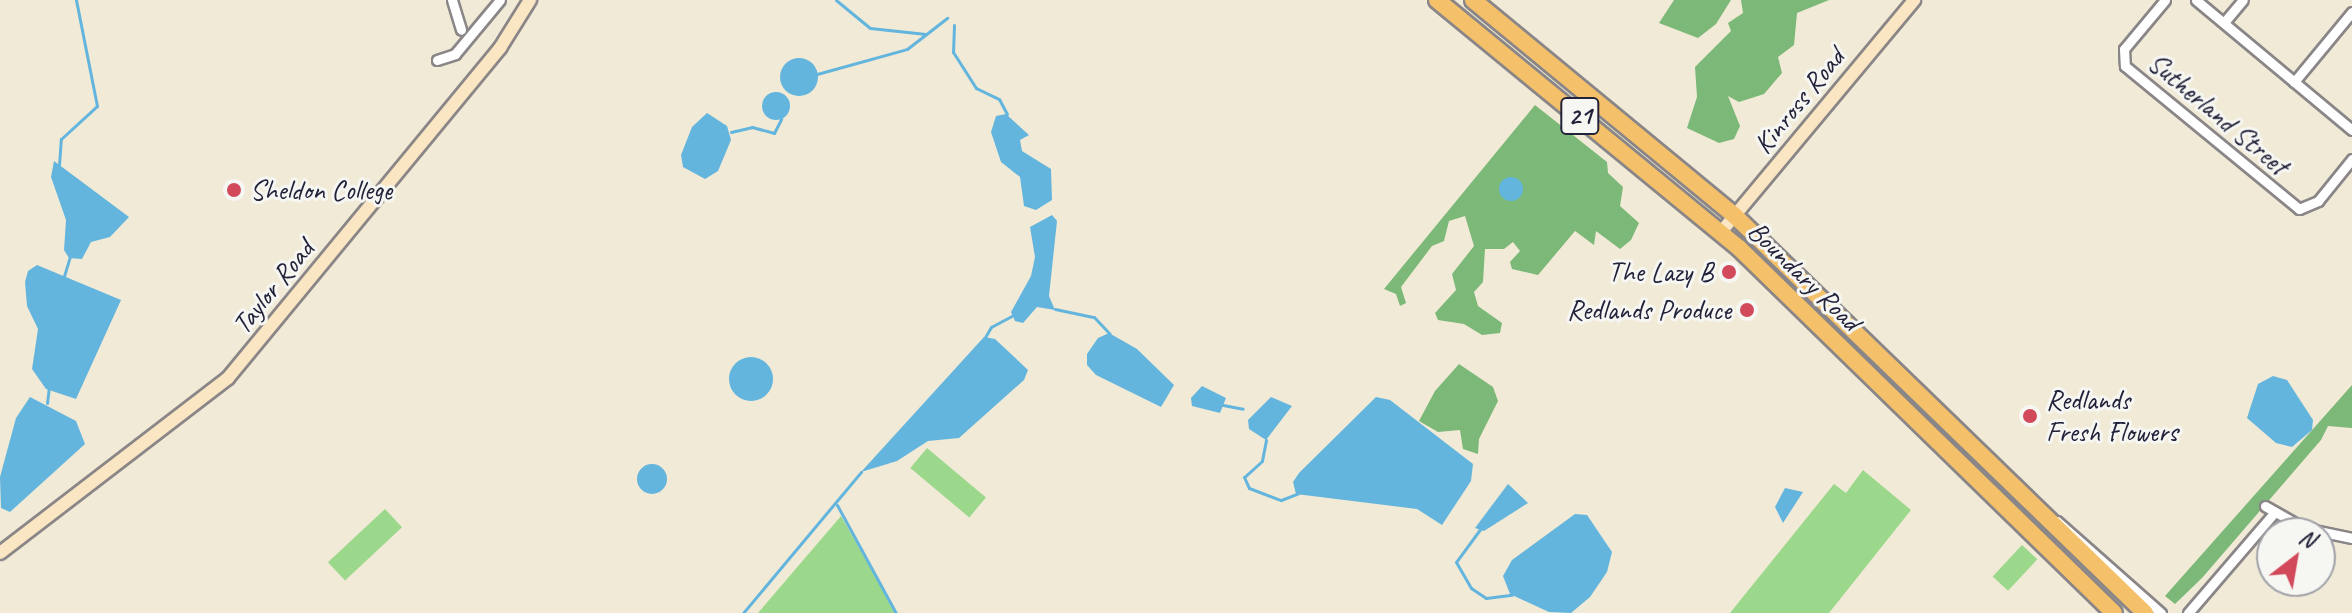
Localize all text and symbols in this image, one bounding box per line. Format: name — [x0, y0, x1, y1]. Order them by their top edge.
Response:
street label: Kinross Road — [1747, 42, 1851, 160]
street label: Sutherland Street — [2141, 46, 2295, 182]
road number: 21 — [1560, 94, 1600, 138]
place label: Sheldon College — [250, 173, 392, 207]
marker: Sheldon College — [225, 181, 243, 199]
street label: Boundary Road — [1741, 214, 1867, 338]
street label: Taylor Road — [225, 234, 321, 340]
place label: The Lazy B — [1607, 255, 1713, 289]
marker: The Lazy B — [1720, 263, 1738, 281]
place label: Redlands Produce — [1566, 293, 1731, 327]
marker: Redlands Produce — [1738, 301, 1756, 319]
place label: Redlands Fresh Flowers — [2046, 383, 2178, 449]
marker: Redlands Fresh Flowers — [2021, 407, 2039, 425]
north arrow — [2256, 517, 2336, 597]
text: N — [2294, 523, 2320, 554]

